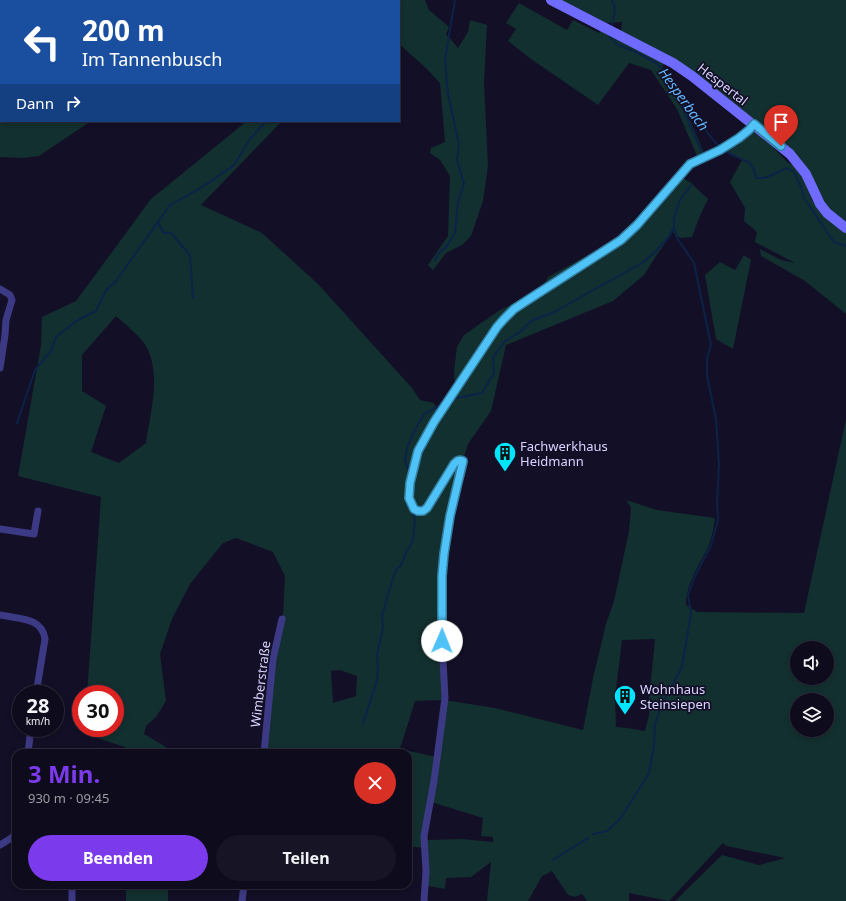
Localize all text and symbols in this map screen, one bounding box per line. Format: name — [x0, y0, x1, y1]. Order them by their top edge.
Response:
text: 200 m — [82, 11, 165, 49]
icon: left — [16, 16, 68, 68]
text: Im Tannenbusch — [82, 47, 222, 71]
street label: Hespertal — [694, 59, 752, 109]
water label: Hesperbach — [655, 64, 713, 134]
icon: right — [62, 92, 84, 114]
text: Dann — [16, 93, 54, 113]
pin — [764, 105, 798, 146]
icon: arrive — [770, 111, 792, 133]
place label: Fachwerkhaus Heidmann — [520, 437, 608, 470]
building icon: Fachwerkhaus Heidmann — [492, 440, 518, 473]
position arrow — [421, 620, 463, 662]
street label: Wimberstraße — [246, 640, 274, 728]
map controls — [790, 641, 834, 737]
button: sound — [790, 641, 834, 685]
place label: Wohnhaus Steinsiepen — [640, 680, 711, 713]
building icon: Wohnhaus Steinsiepen — [612, 683, 638, 716]
speed limit sign: 30 — [72, 685, 124, 737]
text: 28 — [27, 692, 49, 719]
button: layers — [790, 693, 834, 737]
text: km/h — [26, 714, 50, 728]
text: 3 Min. — [28, 757, 100, 790]
button: close — [354, 762, 396, 804]
text: 930 m · 09:45 — [28, 789, 109, 807]
button: Beenden — [28, 835, 208, 881]
button: Teilen — [216, 835, 396, 881]

